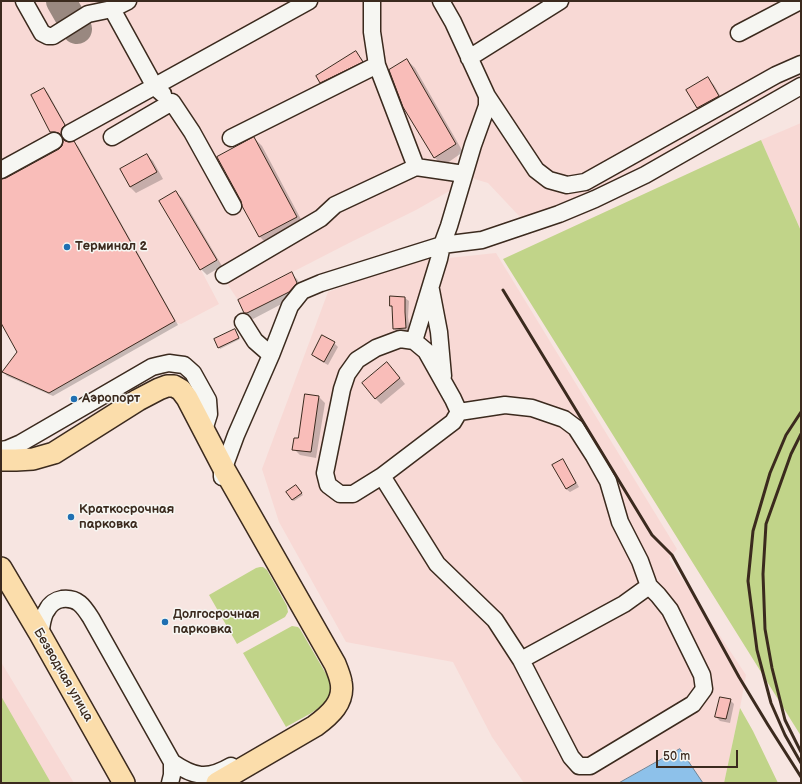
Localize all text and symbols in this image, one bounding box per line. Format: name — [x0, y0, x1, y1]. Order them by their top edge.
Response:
place label: Терминал 2 — [75, 239, 147, 255]
marker: Терминал 2 — [62, 242, 72, 252]
place label: Аэропорт — [82, 391, 140, 407]
marker: Аэропорт — [69, 394, 79, 404]
place label: Краткосрочная парковка — [79, 502, 174, 533]
marker: Краткосрочная парковка — [66, 512, 76, 522]
place label: Долгосрочная парковка — [173, 607, 260, 638]
marker: Долгосрочная парковка — [160, 617, 170, 627]
street label: Безводная улица — [30, 625, 96, 725]
scale bar — [658, 742, 740, 768]
text: 50 m — [663, 749, 690, 764]

